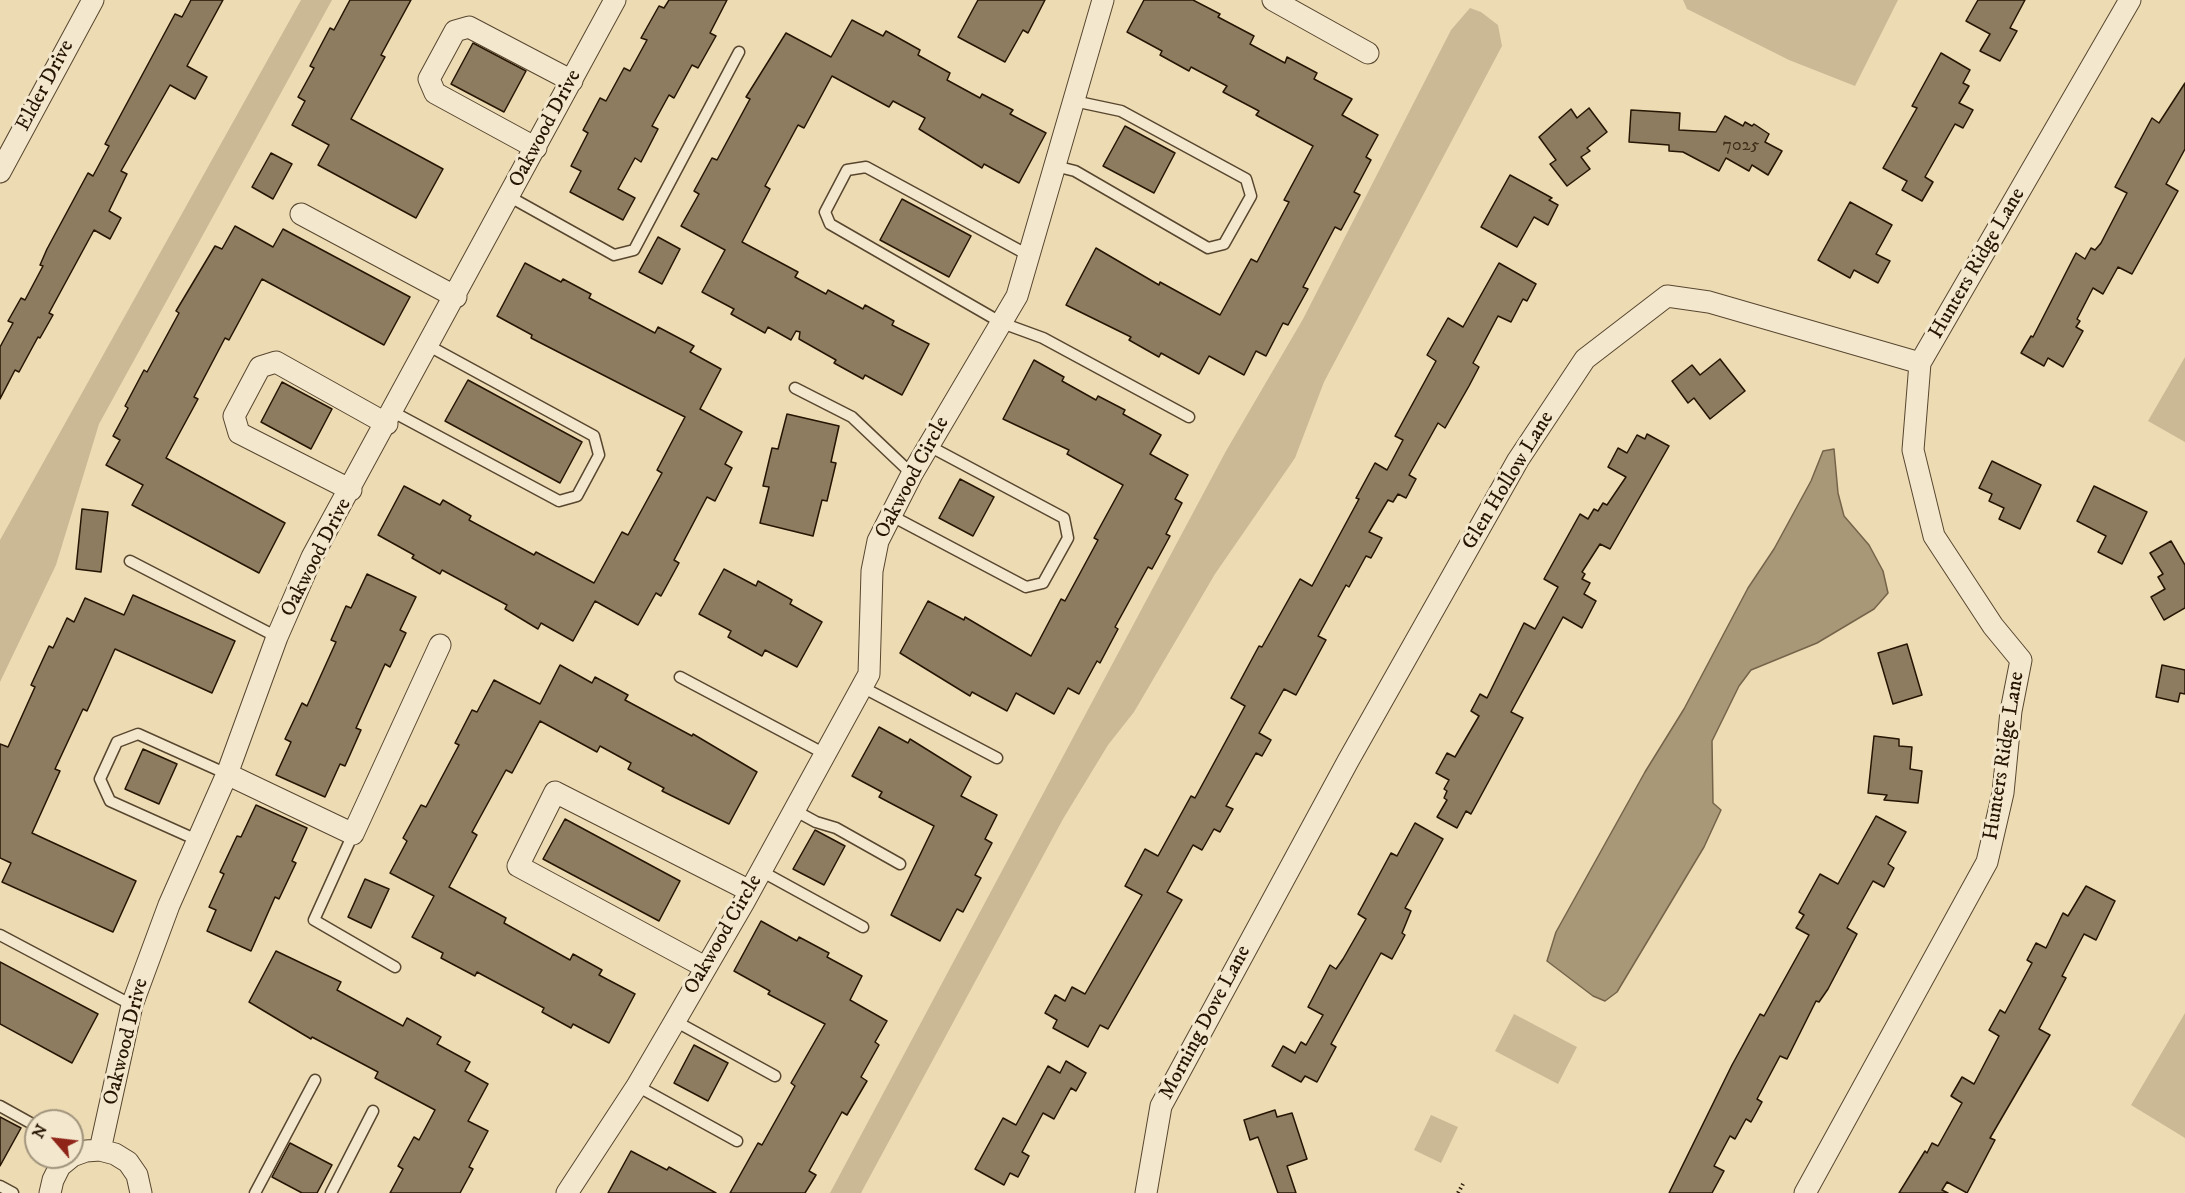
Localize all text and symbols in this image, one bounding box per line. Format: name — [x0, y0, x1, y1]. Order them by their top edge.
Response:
street label: Elder Drive — [12, 36, 80, 136]
street label: Oakwood Drive — [504, 66, 588, 192]
house number: 7025 — [1723, 135, 1759, 157]
street label: Hunters Ridge Lane — [1925, 184, 2031, 344]
street label: Glen Hollow Lane — [1458, 407, 1560, 555]
street label: Oakwood Circle — [870, 413, 956, 543]
street label: Oakwood Drive — [276, 494, 358, 622]
street label: Hunters Ridge Lane — [1979, 670, 2031, 842]
street label: Oakwood Circle — [680, 871, 768, 999]
street label: Morning Dove Lane — [1155, 942, 1257, 1104]
street label: Oakwood Drive — [99, 976, 155, 1108]
north arrow — [24, 1109, 84, 1169]
text: N — [28, 1121, 52, 1142]

